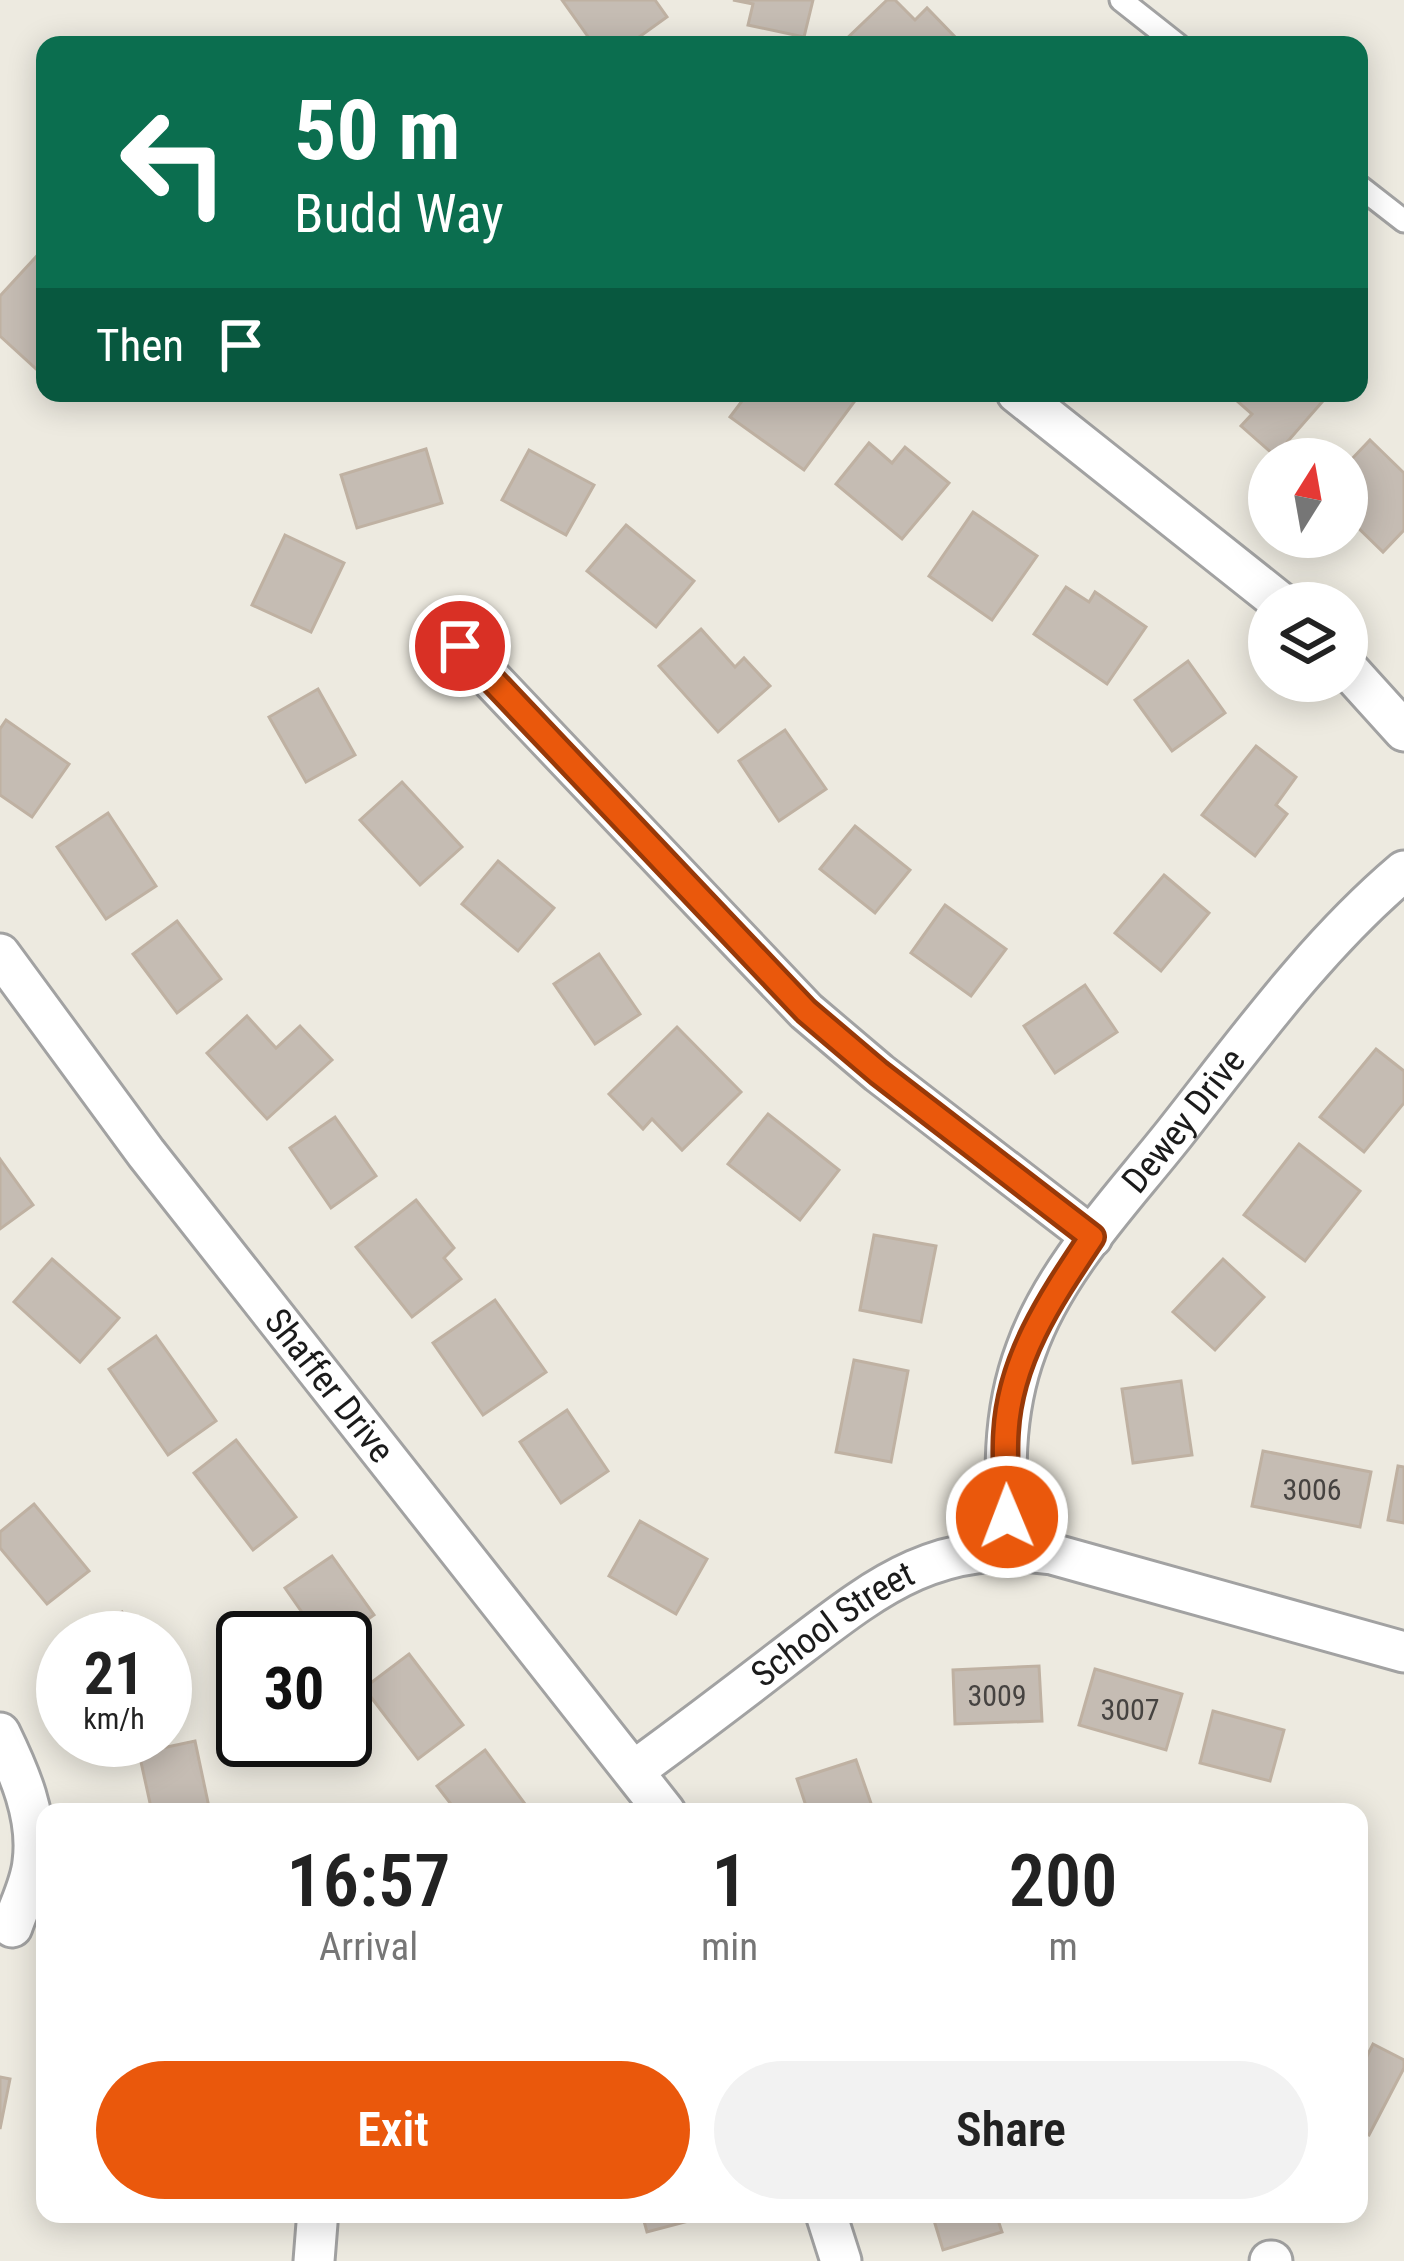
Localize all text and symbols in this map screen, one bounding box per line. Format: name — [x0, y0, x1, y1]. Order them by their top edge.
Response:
text: 50 m — [294, 81, 461, 180]
icon: left — [96, 84, 252, 240]
text: Budd Way — [294, 182, 504, 245]
icon: arrive — [208, 312, 274, 378]
text: Then — [96, 319, 184, 372]
north arrow — [1248, 438, 1368, 558]
map controls — [1248, 438, 1368, 702]
button: layers — [1248, 582, 1368, 702]
pin — [409, 595, 511, 697]
icon: arrive — [427, 613, 493, 679]
street label: Dewey Drive — [1114, 1040, 1254, 1201]
street label: Shaffer Drive — [256, 1301, 403, 1471]
position arrow — [944, 1454, 1070, 1580]
house number: 3006 — [1282, 1472, 1342, 1507]
street label: School Street — [743, 1553, 921, 1696]
speed limit sign: 30 — [216, 1611, 372, 1767]
text: 21 — [84, 1638, 144, 1709]
house number: 3009 — [967, 1678, 1027, 1713]
house number: 3007 — [1100, 1692, 1160, 1727]
text: km/h — [83, 1701, 145, 1736]
text: 16:57 — [287, 1839, 450, 1924]
text: 1 — [712, 1839, 748, 1924]
text: 200 — [1009, 1839, 1117, 1924]
text: Arrival — [319, 1924, 418, 1970]
text: min — [701, 1924, 758, 1970]
text: m — [1048, 1924, 1078, 1970]
button: Exit — [96, 2061, 690, 2199]
button: Share — [714, 2061, 1308, 2199]

